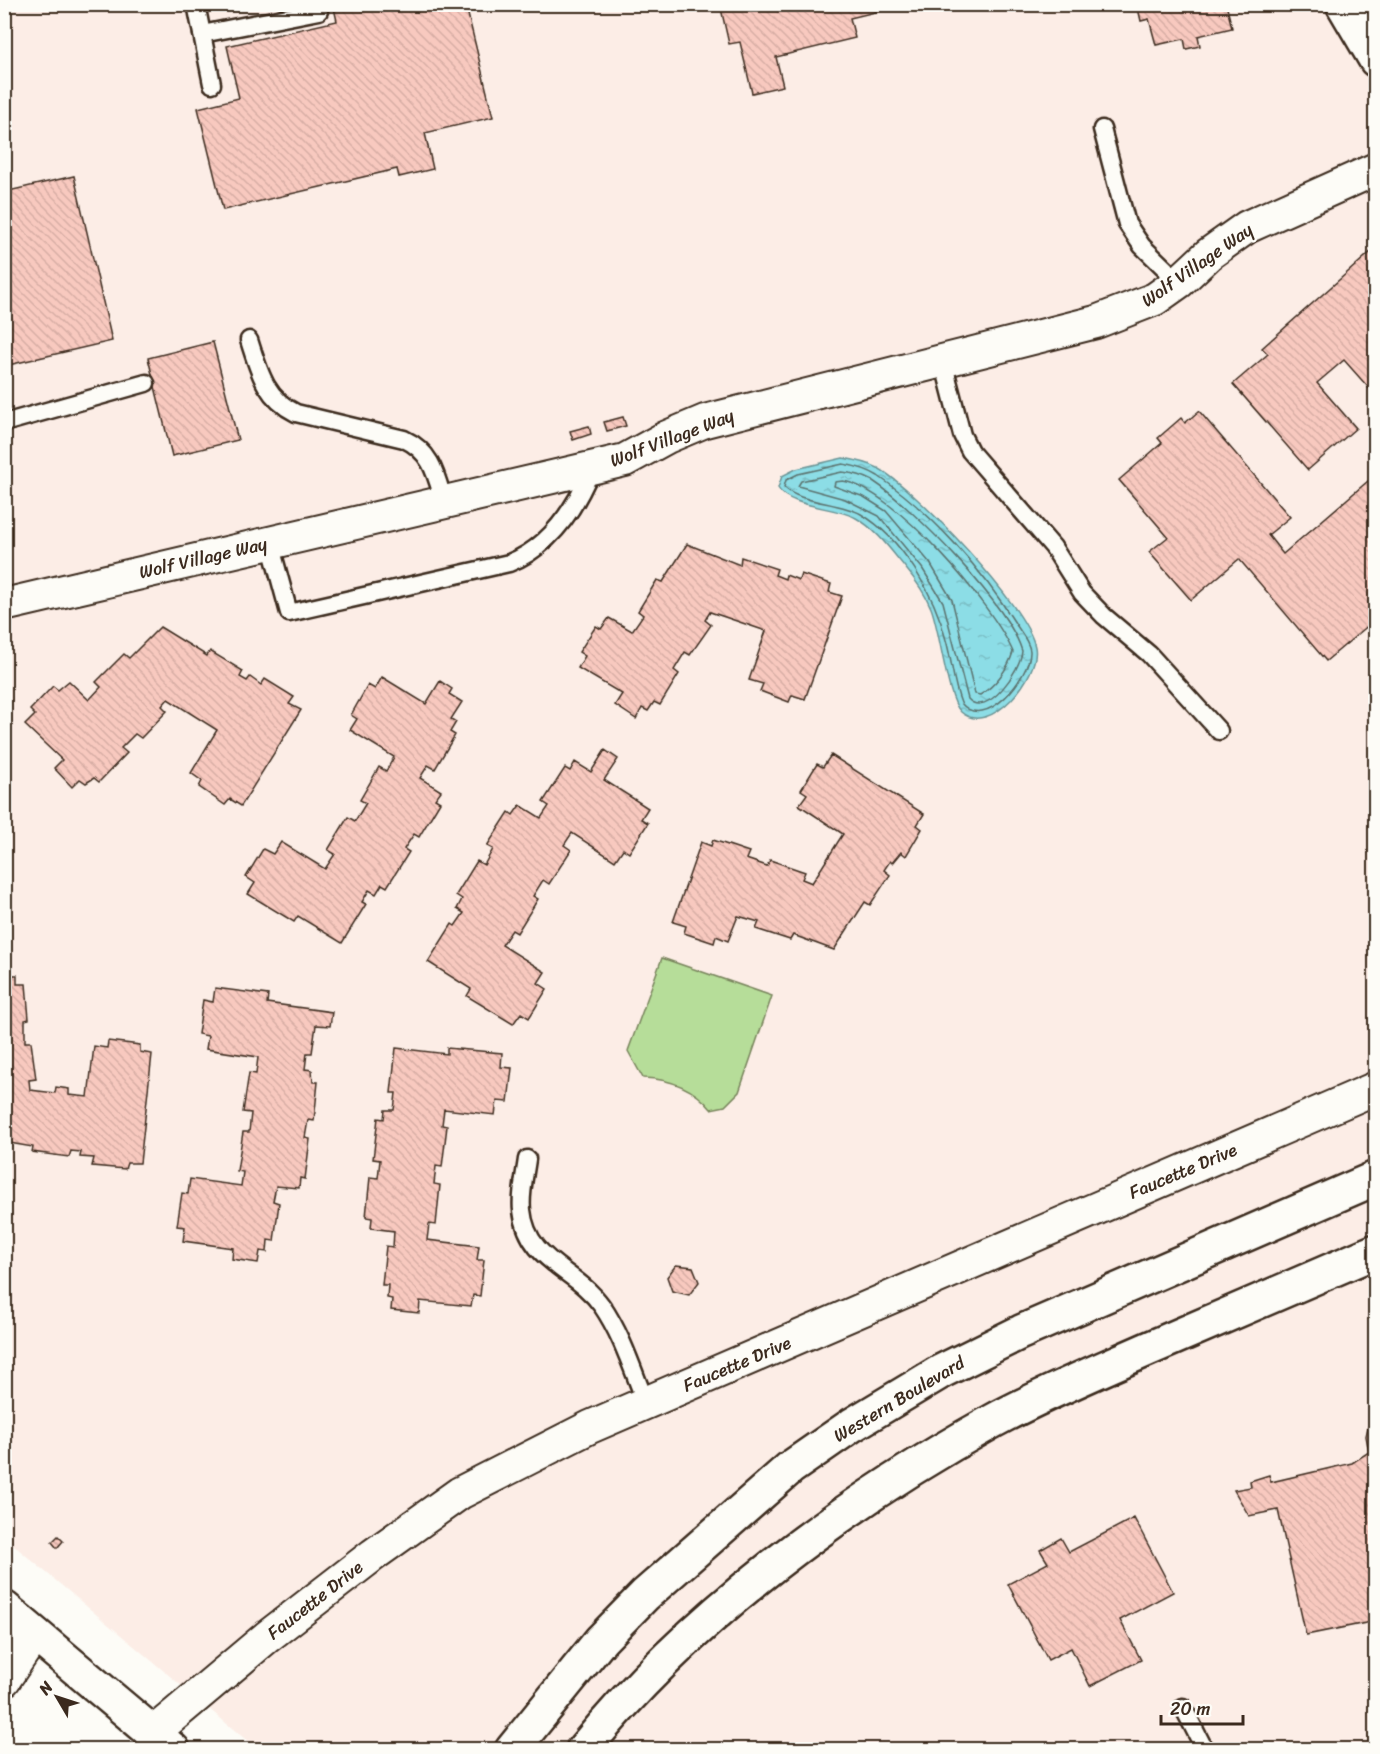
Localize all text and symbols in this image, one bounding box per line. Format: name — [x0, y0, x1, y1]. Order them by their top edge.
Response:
street label: Wolf Village Way — [1134, 214, 1260, 316]
street label: Wolf Village Way — [605, 399, 739, 476]
street label: Wolf Village Way — [136, 528, 271, 588]
street label: Faucette Drive — [1124, 1134, 1243, 1208]
street label: Faucette Drive — [678, 1327, 797, 1401]
street label: Western Boulevard — [827, 1346, 972, 1451]
street label: Faucette Drive — [260, 1552, 370, 1648]
north arrow — [27, 1667, 87, 1727]
text: N — [30, 1674, 61, 1702]
scale bar — [1161, 1688, 1244, 1726]
text: 20 m — [1170, 1693, 1210, 1725]

